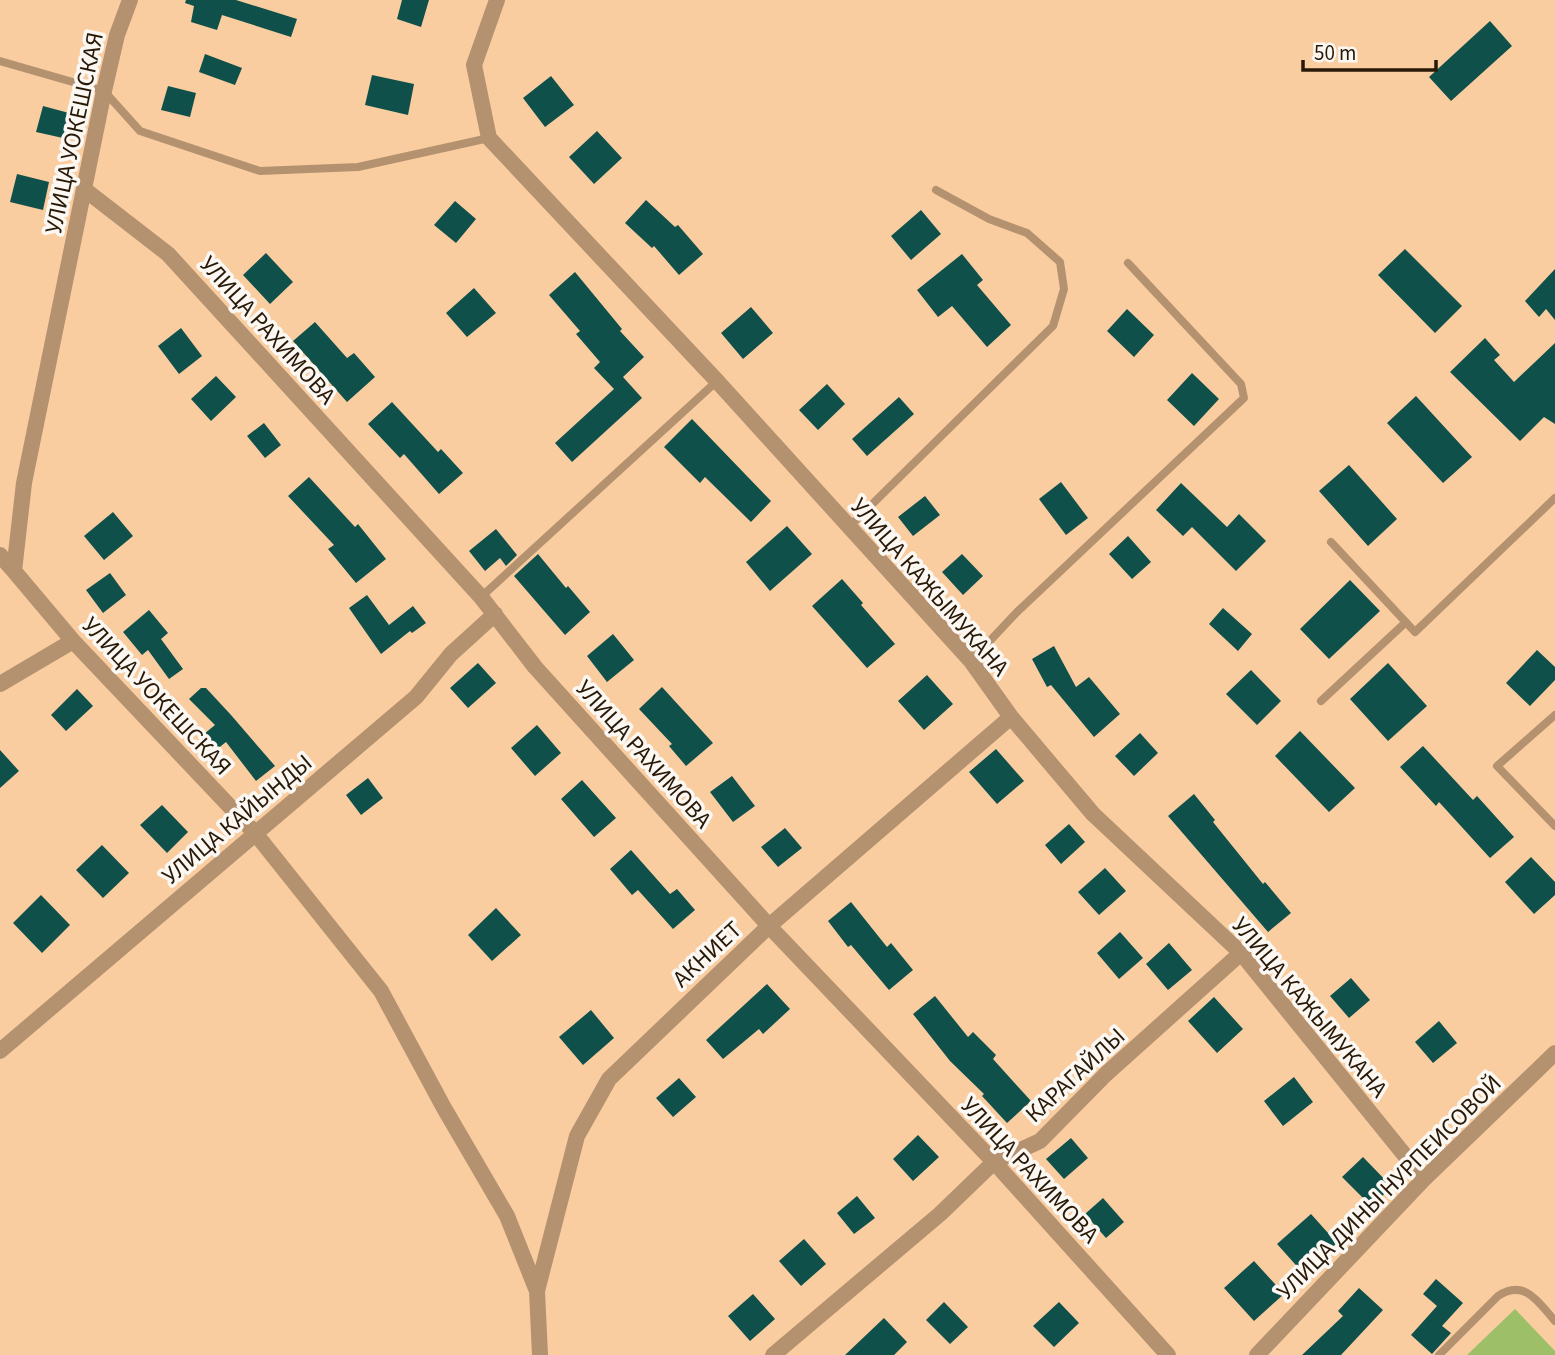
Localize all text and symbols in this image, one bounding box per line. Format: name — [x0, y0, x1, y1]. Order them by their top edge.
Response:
scale bar — [1303, 28, 1436, 72]
street label: УЛИЦА УОКЕШСКАЯ — [36, 29, 113, 237]
text: 50 m — [1314, 38, 1356, 68]
street label: УЛИЦА РАХИМОВА — [191, 248, 344, 412]
street label: УЛИЦА КАЖЫМУКАНА — [842, 490, 1017, 684]
street label: УЛИЦА УОКЕШСКАЯ — [74, 609, 239, 783]
street label: УЛИЦА РАХИМОВА — [567, 672, 720, 836]
street label: УЛИЦА КАЙЫНДЫ — [155, 746, 320, 893]
street label: УЛИЦА КАЖЫМУКАНА — [1223, 909, 1396, 1105]
street label: АКНИЕТ — [665, 913, 750, 996]
street label: КАРАГАЙЛЫ — [1017, 1020, 1133, 1131]
street label: УЛИЦА ДИНЫ НУРПЕИСОВОЙ — [1269, 1067, 1510, 1308]
street label: УЛИЦА РАХИМОВА — [952, 1089, 1107, 1251]

